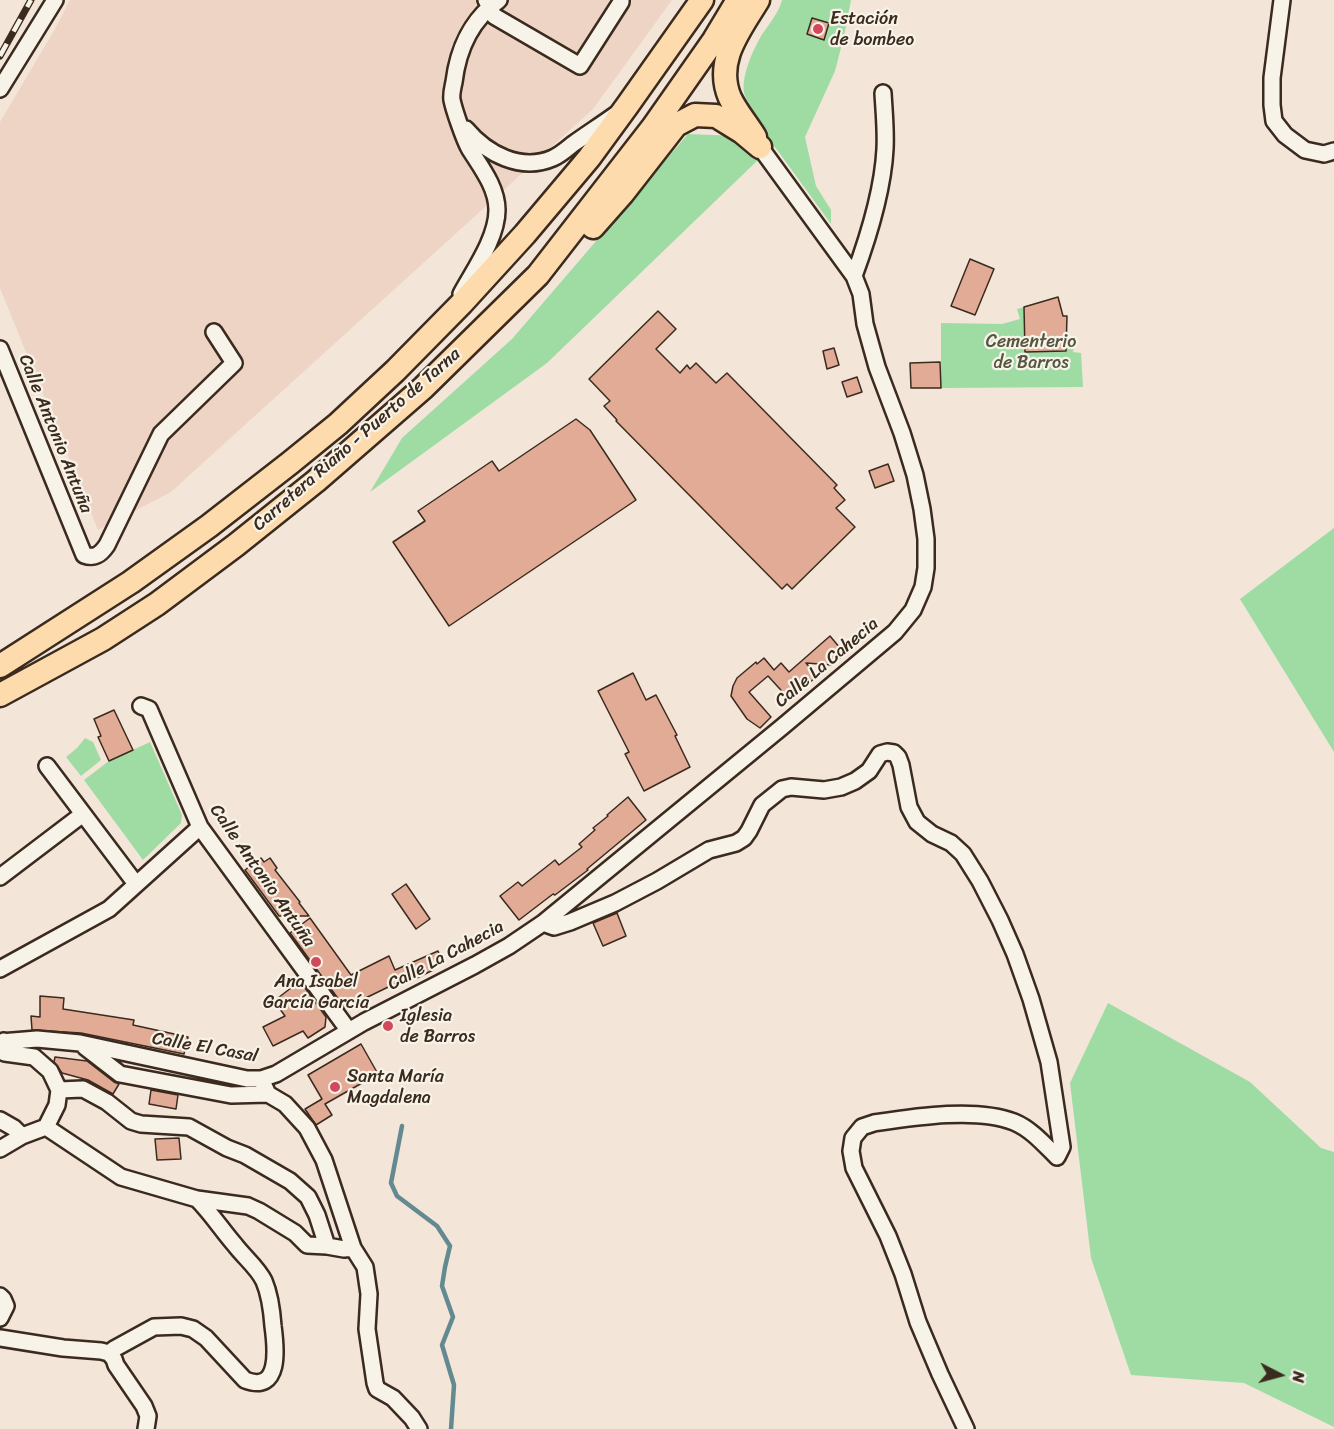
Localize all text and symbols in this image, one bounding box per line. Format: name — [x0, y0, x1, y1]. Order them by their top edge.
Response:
place label: Estación de bombeo — [830, 8, 914, 50]
marker: Estación de bombeo — [811, 22, 825, 36]
park label: Cementerio de Barros — [986, 331, 1076, 374]
street label: Carretera Riaño - Puerto de Tarna — [249, 344, 465, 536]
street label: Calle Antonio Antuña — [13, 352, 97, 516]
street label: Calle La Cahecia — [771, 613, 883, 713]
street label: Calle Antonio Antuña — [205, 801, 319, 951]
street label: Calle La Cahecia — [384, 916, 508, 996]
marker: Ana Isabel García García — [309, 955, 323, 969]
place label: Ana Isabel García García — [263, 971, 369, 1014]
place label: Iglesia de Barros — [400, 1005, 475, 1048]
marker: Iglesia de Barros — [381, 1019, 395, 1033]
street label: Calle El Casal — [150, 1028, 260, 1068]
place label: Santa María Magdalena — [347, 1066, 444, 1108]
marker: Santa María Magdalena — [328, 1080, 342, 1094]
north arrow — [1250, 1345, 1310, 1405]
text: N — [1283, 1370, 1313, 1384]

